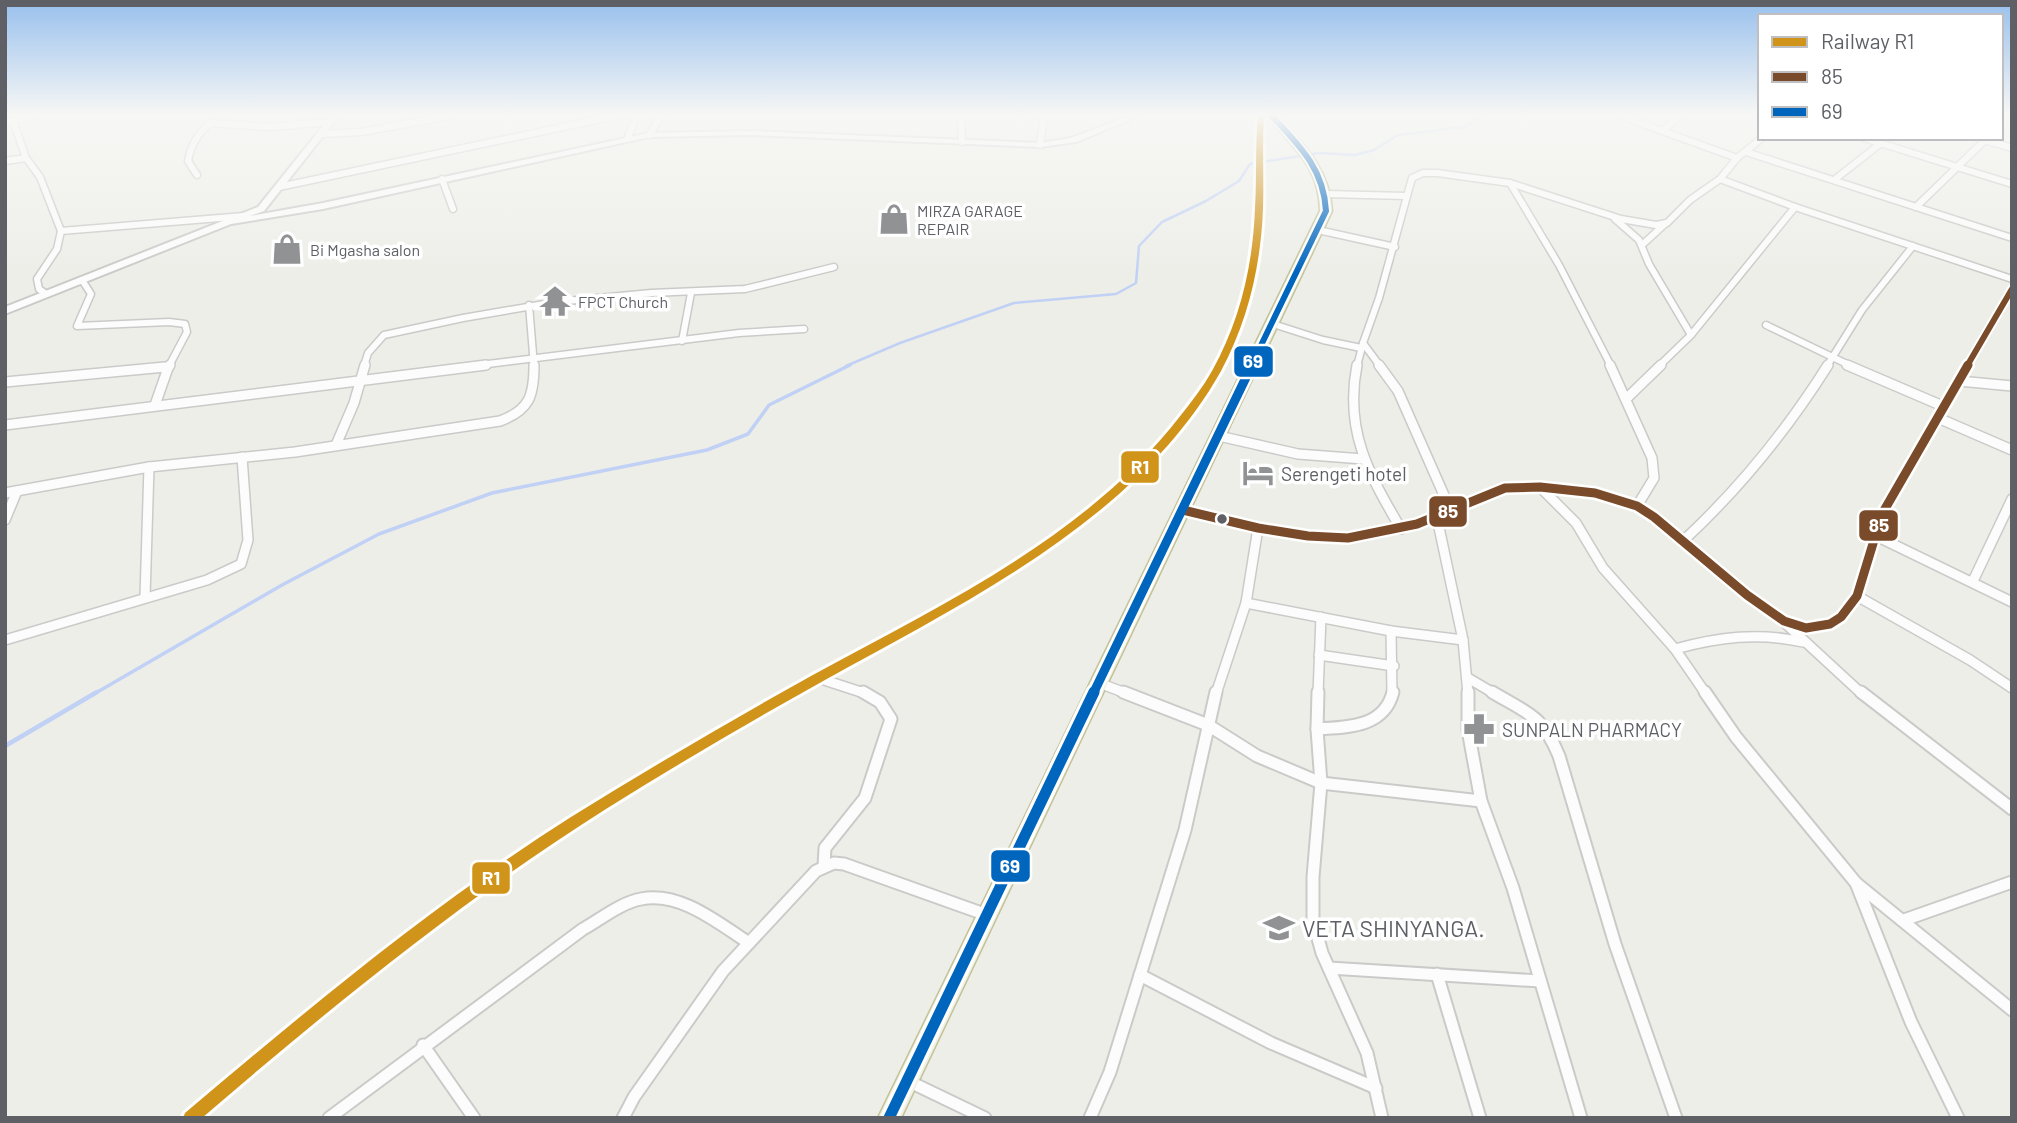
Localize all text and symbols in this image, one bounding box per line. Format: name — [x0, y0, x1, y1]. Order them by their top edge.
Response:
legend — [1758, 14, 2003, 140]
text: Railway R1 — [1821, 28, 1914, 53]
text: 85 — [1821, 63, 1843, 88]
text: 69 — [1821, 98, 1843, 123]
place label: MIRZA GARAGE REPAIR — [917, 201, 1023, 238]
shop icon: MIRZA GARAGE REPAIR — [877, 202, 911, 236]
shop icon: Bi Mgasha salon — [270, 232, 304, 266]
place label: Bi Mgasha salon — [310, 240, 420, 259]
temple icon: FPCT Church — [538, 284, 572, 318]
place label: FPCT Church — [578, 292, 668, 311]
line badge: 69 — [1233, 345, 1274, 378]
text: 69 — [1243, 349, 1263, 372]
line badge: R1 — [1120, 450, 1160, 484]
text: R1 — [1131, 455, 1149, 478]
hotel icon: Serengeti hotel — [1241, 456, 1275, 490]
place label: Serengeti hotel — [1281, 462, 1407, 485]
line badge: 85 — [1428, 495, 1468, 528]
text: 85 — [1438, 499, 1458, 522]
line badge: 85 — [1858, 509, 1899, 542]
unlabelled marker — [1215, 512, 1229, 526]
text: 85 — [1869, 513, 1889, 536]
pharmacy icon: SUNPALN PHARMACY — [1462, 712, 1496, 746]
place label: SUNPALN PHARMACY — [1502, 718, 1682, 741]
line badge: 69 — [990, 849, 1031, 883]
text: 69 — [1000, 854, 1020, 877]
line badge: R1 — [471, 861, 511, 895]
text: R1 — [482, 866, 500, 889]
school or university icon: VETA SHINYANGA. — [1262, 911, 1296, 945]
place label: VETA SHINYANGA. — [1302, 914, 1485, 942]

